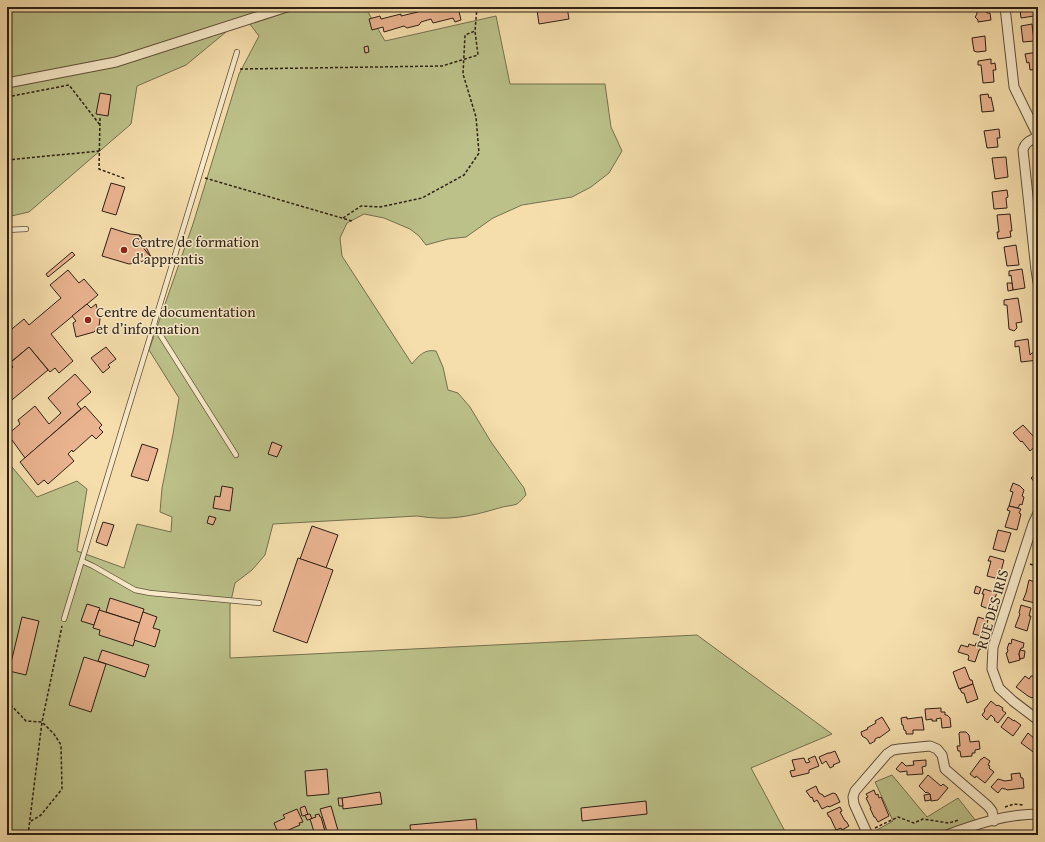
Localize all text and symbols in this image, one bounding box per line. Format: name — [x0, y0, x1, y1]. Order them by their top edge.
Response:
place label: Centre de formation d'apprentis — [132, 231, 260, 269]
marker: Centre de formation d'apprentis — [119, 245, 129, 255]
place label: Centre de documentation et d’information — [96, 301, 256, 339]
marker: Centre de documentation et d’information — [83, 315, 93, 325]
street label: RUE DES IRIS — [971, 567, 1013, 651]

